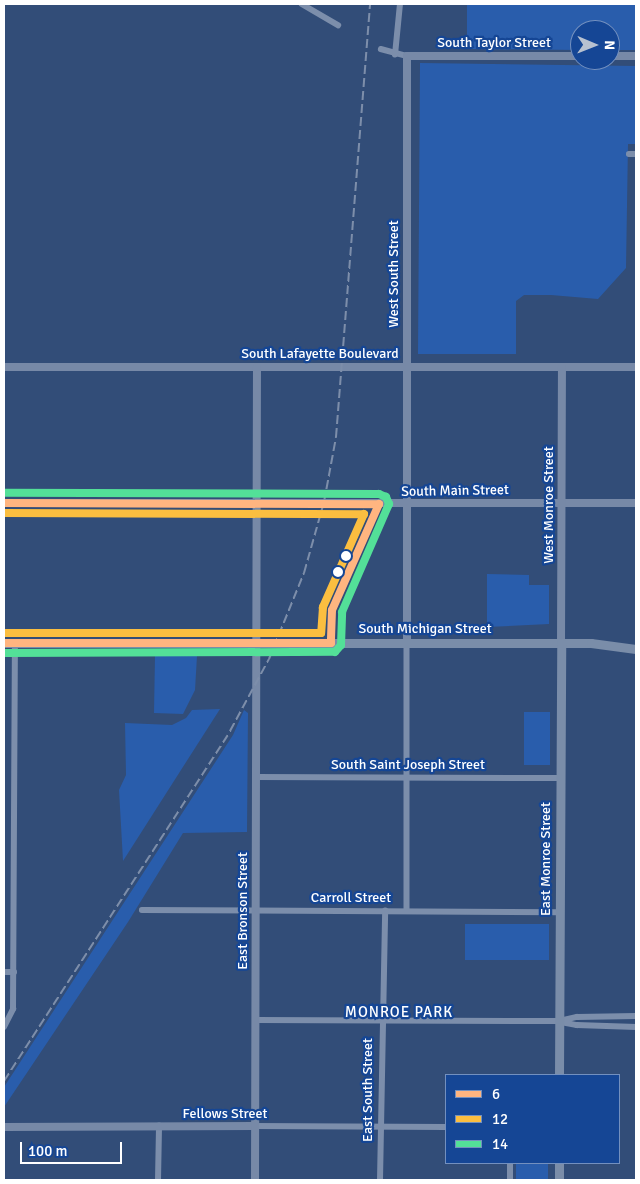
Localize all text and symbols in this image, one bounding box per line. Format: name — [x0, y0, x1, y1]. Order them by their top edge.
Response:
north arrow — [570, 20, 620, 70]
street label: South Taylor Street — [437, 35, 551, 51]
text: N — [601, 40, 618, 50]
street label: West South Street — [386, 220, 402, 328]
street label: South Lafayette Boulevard — [241, 346, 399, 362]
street label: West Monroe Street — [541, 446, 557, 564]
street label: South Main Street — [401, 482, 509, 500]
unlabelled marker — [341, 551, 351, 561]
unlabelled marker — [333, 567, 343, 577]
street label: South Michigan Street — [358, 621, 492, 637]
street label: South Saint Joseph Street — [331, 757, 485, 773]
street label: East Monroe Street — [538, 802, 554, 916]
street label: East Bronson Street — [235, 852, 251, 970]
street label: Carroll Street — [311, 890, 391, 906]
district label: MONROE PARK — [343, 1004, 455, 1022]
street label: East South Street — [360, 1038, 376, 1142]
legend — [445, 1074, 620, 1164]
text: 6 — [492, 1085, 500, 1103]
street label: Fellows Street — [183, 1106, 267, 1122]
text: 12 — [492, 1110, 508, 1128]
scale bar — [22, 1132, 125, 1164]
text: 14 — [492, 1135, 508, 1153]
text: 100 m — [28, 1142, 68, 1160]

